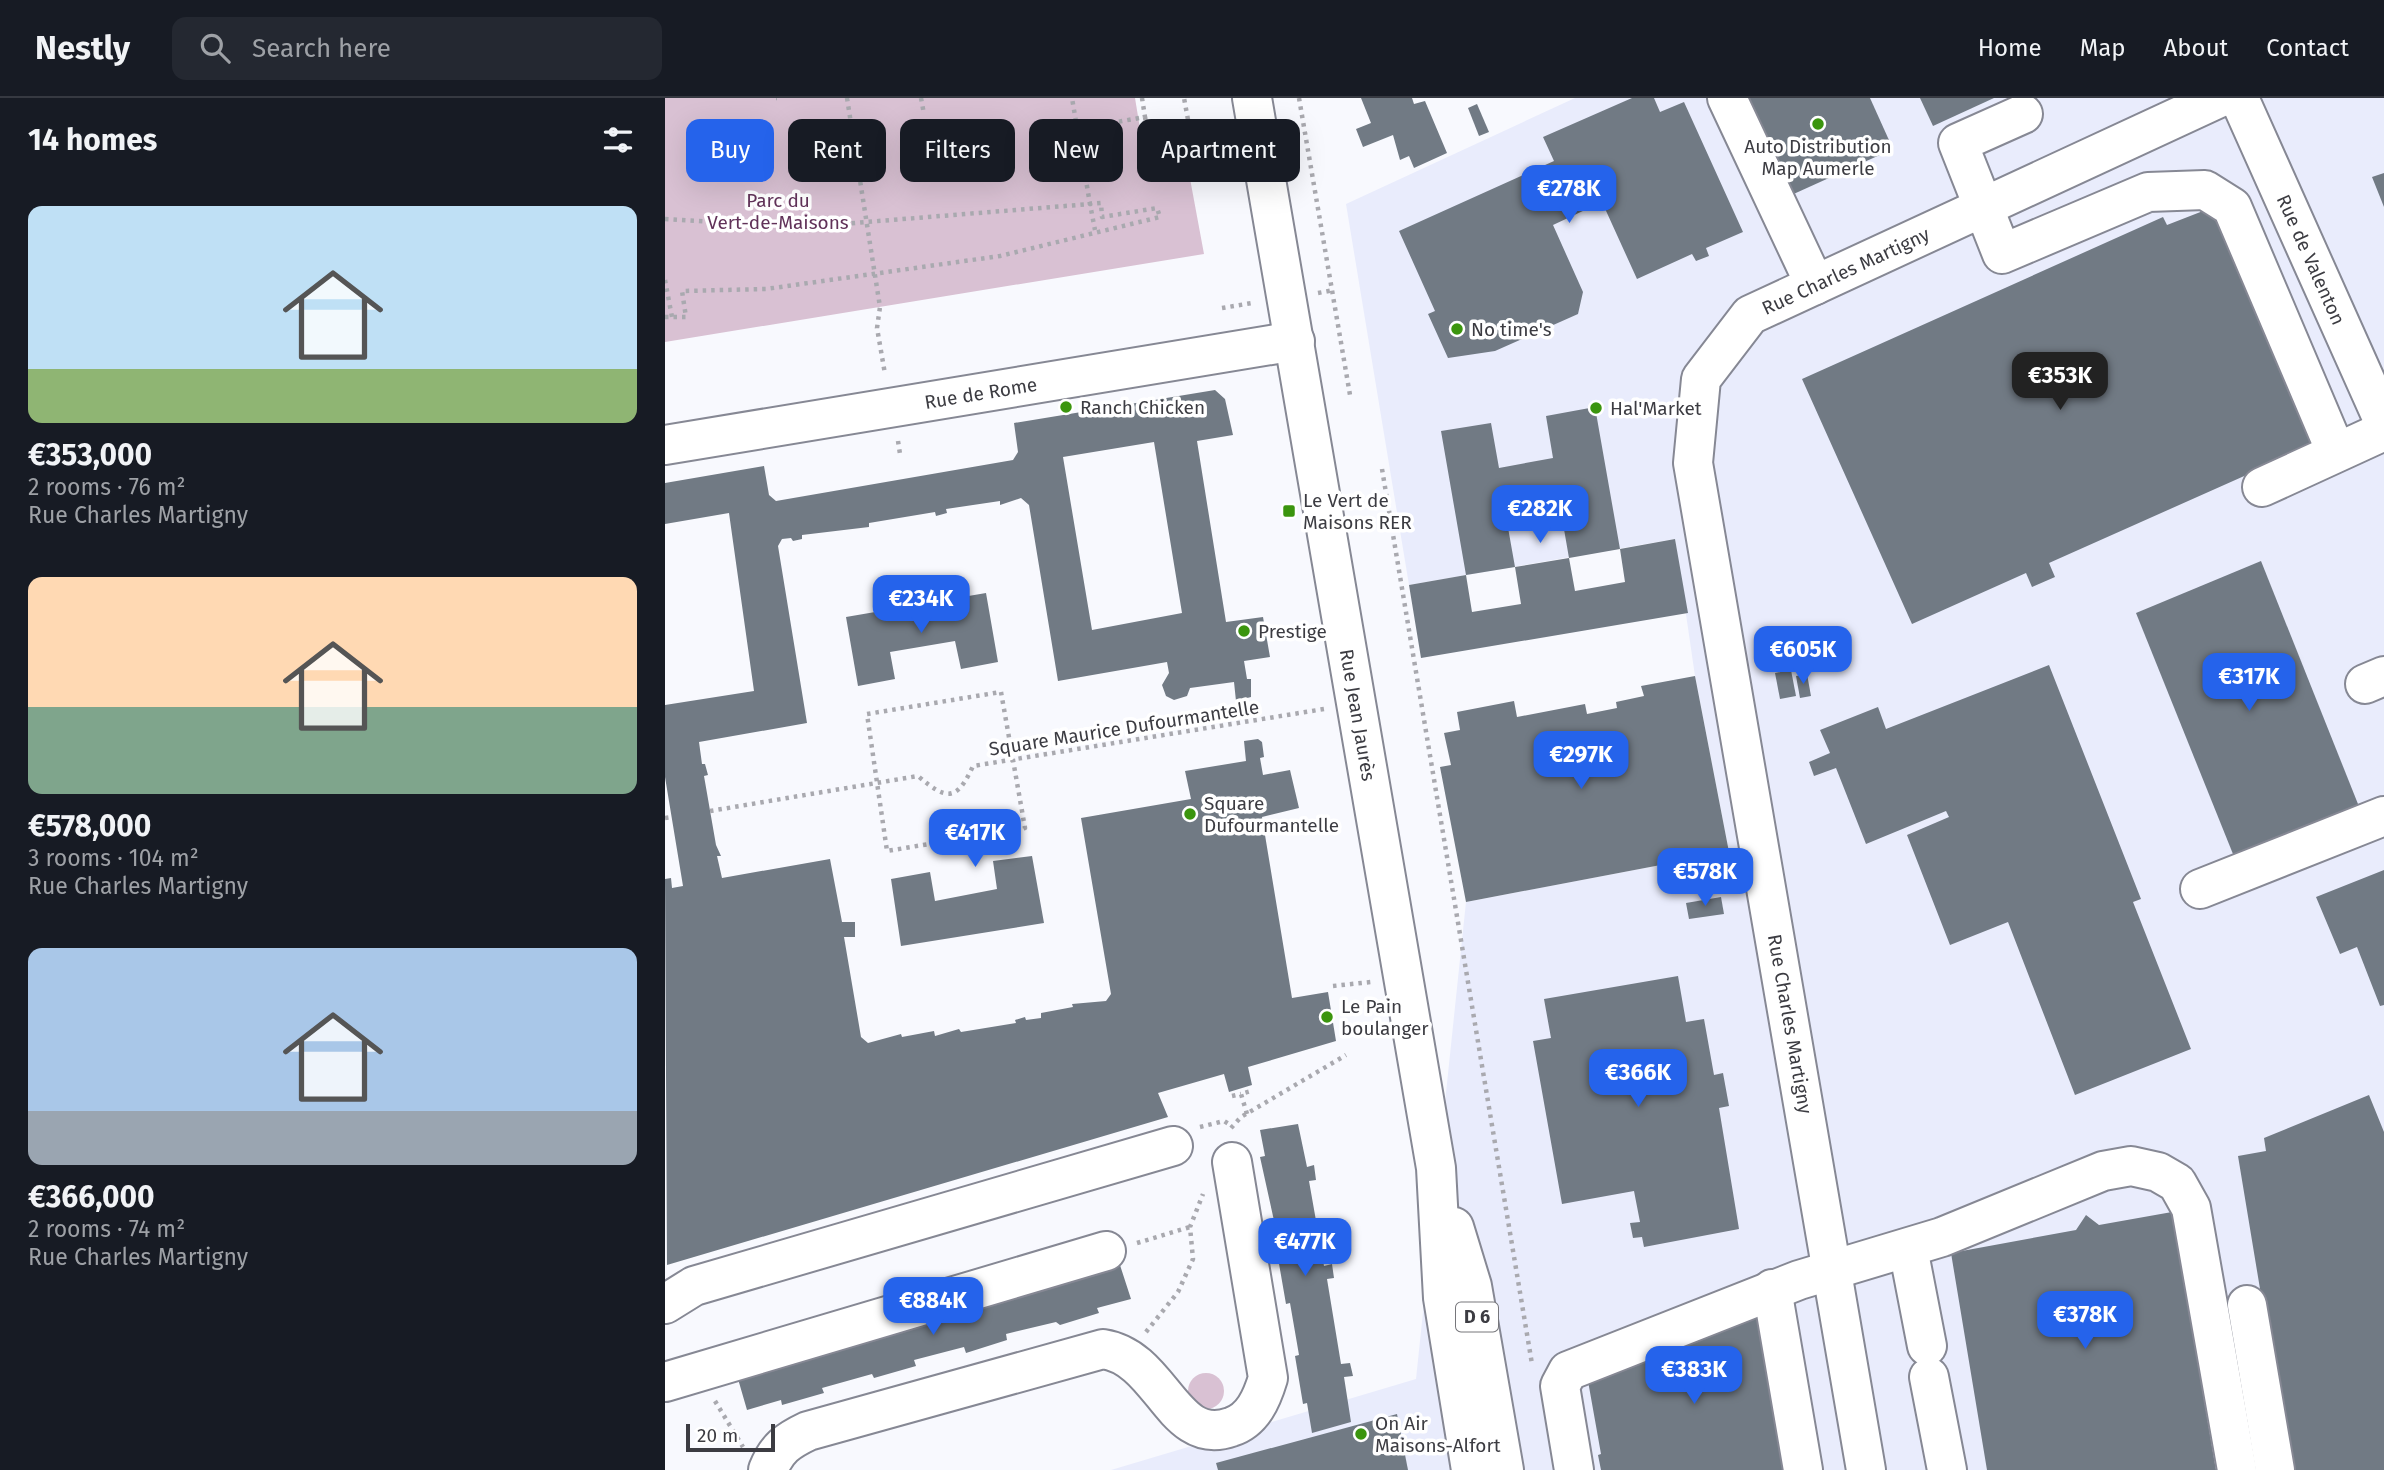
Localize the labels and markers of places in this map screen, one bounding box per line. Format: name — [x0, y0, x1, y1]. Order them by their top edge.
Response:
marker: Auto Distribution Map Aumerle — [1810, 116, 1826, 132]
place label: Auto Distribution Map Aumerle — [1744, 135, 1892, 180]
pin: €278K — [1520, 166, 1618, 225]
place label: No time's — [1471, 318, 1552, 341]
marker: No time's — [1449, 321, 1465, 337]
pin: €353K — [2011, 352, 2109, 412]
place label: Ranch Chicken — [1080, 396, 1205, 419]
place label: Hal'Market — [1610, 397, 1702, 420]
marker: Ranch Chicken — [1058, 399, 1074, 415]
marker: Hal'Market — [1588, 400, 1604, 416]
pin: €282K — [1491, 486, 1589, 545]
place label: Le Vert de Maisons RER — [1303, 489, 1412, 534]
marker: Le Vert de Maisons RER — [1281, 503, 1297, 519]
pin: €234K — [872, 575, 970, 635]
place label: Prestige — [1258, 620, 1327, 643]
marker: Prestige — [1236, 623, 1252, 639]
pin: €605K — [1754, 626, 1852, 686]
pin: €317K — [2200, 654, 2298, 713]
pin: €297K — [1532, 732, 1630, 791]
place label: Square Dufourmantelle — [1204, 792, 1339, 837]
marker: Square Dufourmantelle — [1182, 806, 1198, 822]
pin: €417K — [926, 810, 1024, 869]
pin: €578K — [1656, 848, 1754, 908]
place label: Le Pain boulanger — [1341, 995, 1429, 1040]
marker: Le Pain boulanger — [1319, 1009, 1335, 1025]
pin: €366K — [1589, 1049, 1687, 1109]
pin: €477K — [1256, 1218, 1354, 1278]
pin: €884K — [884, 1278, 982, 1337]
pin: €378K — [2036, 1292, 2134, 1351]
pin: €383K — [1645, 1346, 1743, 1406]
place label: On Air Maisons-Alfort — [1375, 1412, 1501, 1457]
marker: On Air Maisons-Alfort — [1353, 1426, 1369, 1442]

